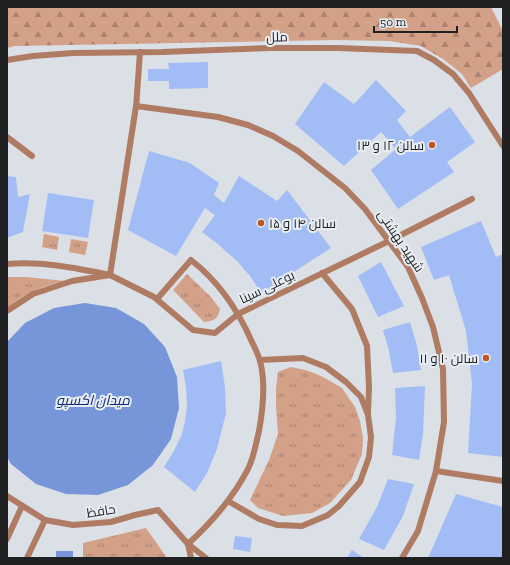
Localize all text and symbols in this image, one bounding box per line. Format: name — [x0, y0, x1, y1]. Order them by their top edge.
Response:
scale bar — [374, 8, 457, 34]
text: 50 m — [380, 15, 407, 29]
street label: ملل — [266, 29, 288, 45]
place label: سالن ۱۲ و ۱۳ — [357, 138, 424, 153]
marker: سالن ۱۲ و ۱۳ — [427, 140, 437, 150]
street label: شهید بهشتی — [375, 207, 427, 275]
place label: سالن ۱۴ و ۱۵ — [269, 216, 336, 231]
marker: سالن ۱۴ و ۱۵ — [256, 218, 266, 228]
street label: بوعلی سینا — [237, 267, 297, 307]
place label: سالن ۱۰ و ۱۱ — [419, 351, 478, 366]
marker: سالن ۱۰ و ۱۱ — [481, 353, 491, 363]
water label: میدان اکسپو — [56, 392, 131, 409]
street label: حافظ — [85, 501, 117, 521]

